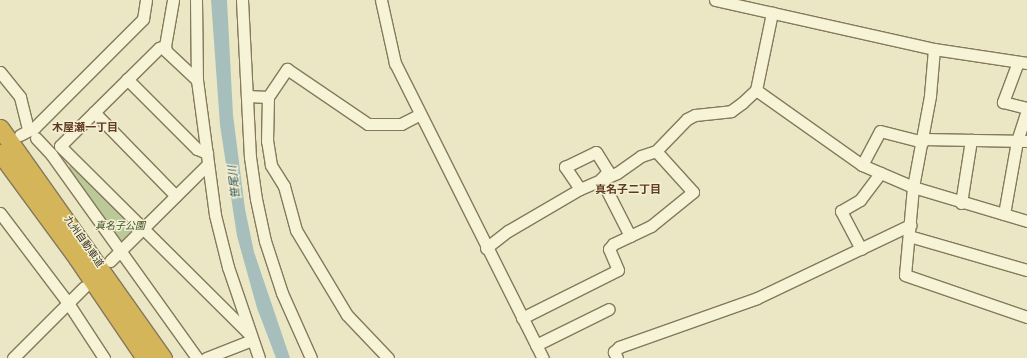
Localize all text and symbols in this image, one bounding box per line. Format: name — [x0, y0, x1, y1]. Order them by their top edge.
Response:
district label: 木屋瀬一丁目 — [52, 121, 118, 135]
water label: 笹尾川 — [226, 165, 244, 199]
district label: 真名子二丁目 — [595, 183, 661, 197]
street label: 九州自動車道 — [61, 214, 105, 270]
park label: 真名子公園 — [95, 221, 145, 233]

